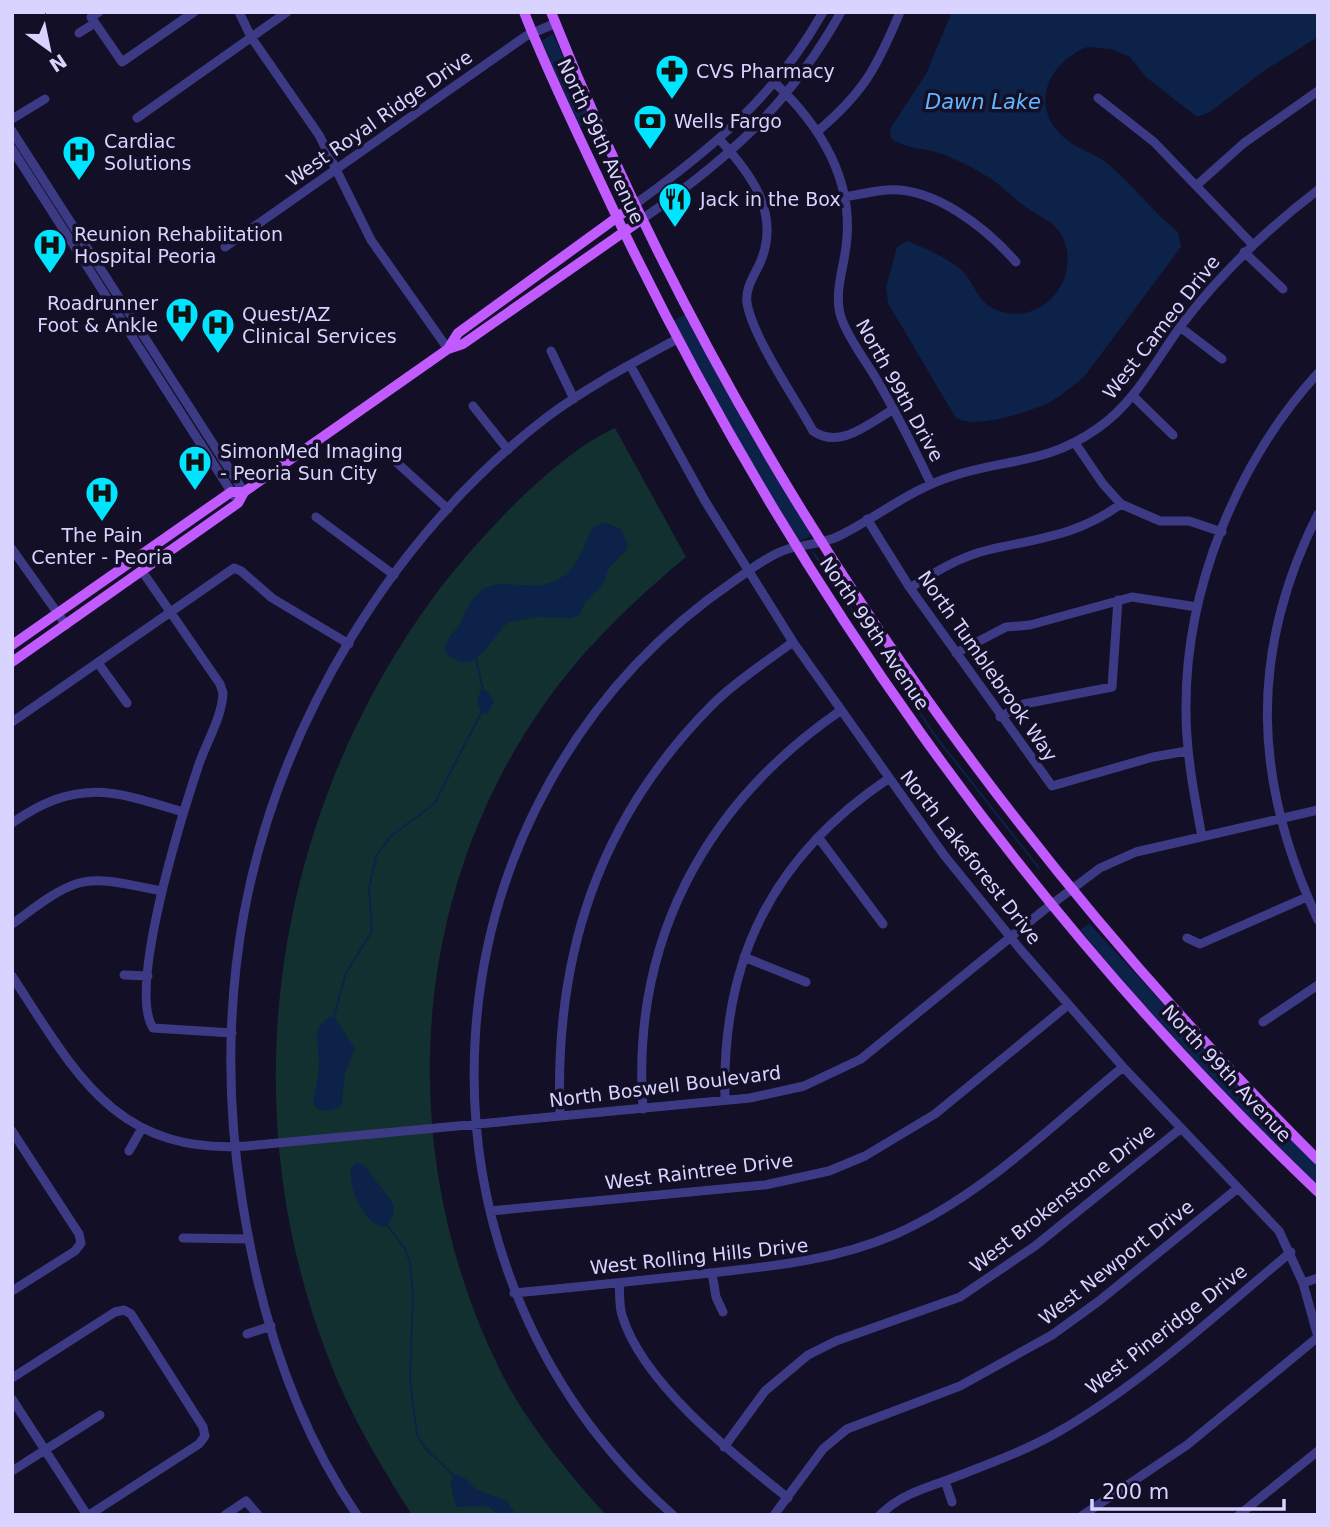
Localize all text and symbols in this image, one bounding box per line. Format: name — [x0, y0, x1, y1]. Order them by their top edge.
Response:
north arrow — [14, 14, 84, 84]
street label: West Royal Ridge Drive — [282, 45, 476, 191]
text: N — [46, 50, 71, 77]
pharmacy icon: CVS Pharmacy — [653, 52, 691, 101]
street label: North 99th Avenue — [553, 55, 649, 227]
place label: CVS Pharmacy — [696, 60, 835, 82]
water label: Dawn Lake — [925, 90, 1041, 114]
bank icon: Wells Fargo — [631, 102, 669, 151]
place label: Wells Fargo — [674, 110, 782, 132]
place label: Cardiac Solutions — [104, 130, 191, 174]
hospital icon: Cardiac Solutions — [60, 133, 98, 182]
restaurant icon: Jack in the Box — [656, 180, 694, 229]
place label: Jack in the Box — [699, 188, 841, 210]
place label: Reunion Rehabiitation Hospital Peoria — [74, 223, 283, 267]
hospital icon: Reunion Rehabiitation Hospital Peoria — [31, 226, 69, 275]
street label: West Cameo Drive — [1098, 251, 1224, 403]
place label: Roadrunner Foot & Ankle — [37, 292, 158, 336]
hospital icon: Roadrunner Foot & Ankle — [163, 295, 201, 344]
place label: Quest/AZ Clinical Services — [242, 303, 397, 347]
hospital icon: Quest/AZ Clinical Services — [199, 306, 237, 355]
street label: North 99th Drive — [852, 315, 948, 465]
place label: SimonMed Imaging - Peoria Sun City — [220, 440, 403, 484]
hospital icon: SimonMed Imaging - Peoria Sun City — [176, 443, 214, 492]
hospital icon: The Pain Center - Peoria — [83, 474, 121, 523]
place label: The Pain Center - Peoria — [31, 524, 173, 568]
street label: North 99th Avenue — [816, 552, 934, 714]
street label: North Tumblebrook Way — [914, 566, 1062, 766]
street label: North Lakeforest Drive — [896, 766, 1046, 948]
street label: North 99th Avenue — [1158, 1000, 1296, 1146]
street label: North Boswell Boulevard — [548, 1061, 782, 1111]
street label: West Brokenstone Drive — [965, 1119, 1159, 1277]
street label: West Raintree Drive — [604, 1149, 794, 1193]
street label: West Newport Drive — [1034, 1195, 1198, 1329]
street label: West Rolling Hills Drive — [589, 1234, 809, 1278]
street label: West Pineridge Drive — [1081, 1259, 1251, 1399]
scale bar — [1092, 1468, 1284, 1512]
text: 200 m — [1102, 1480, 1169, 1504]

